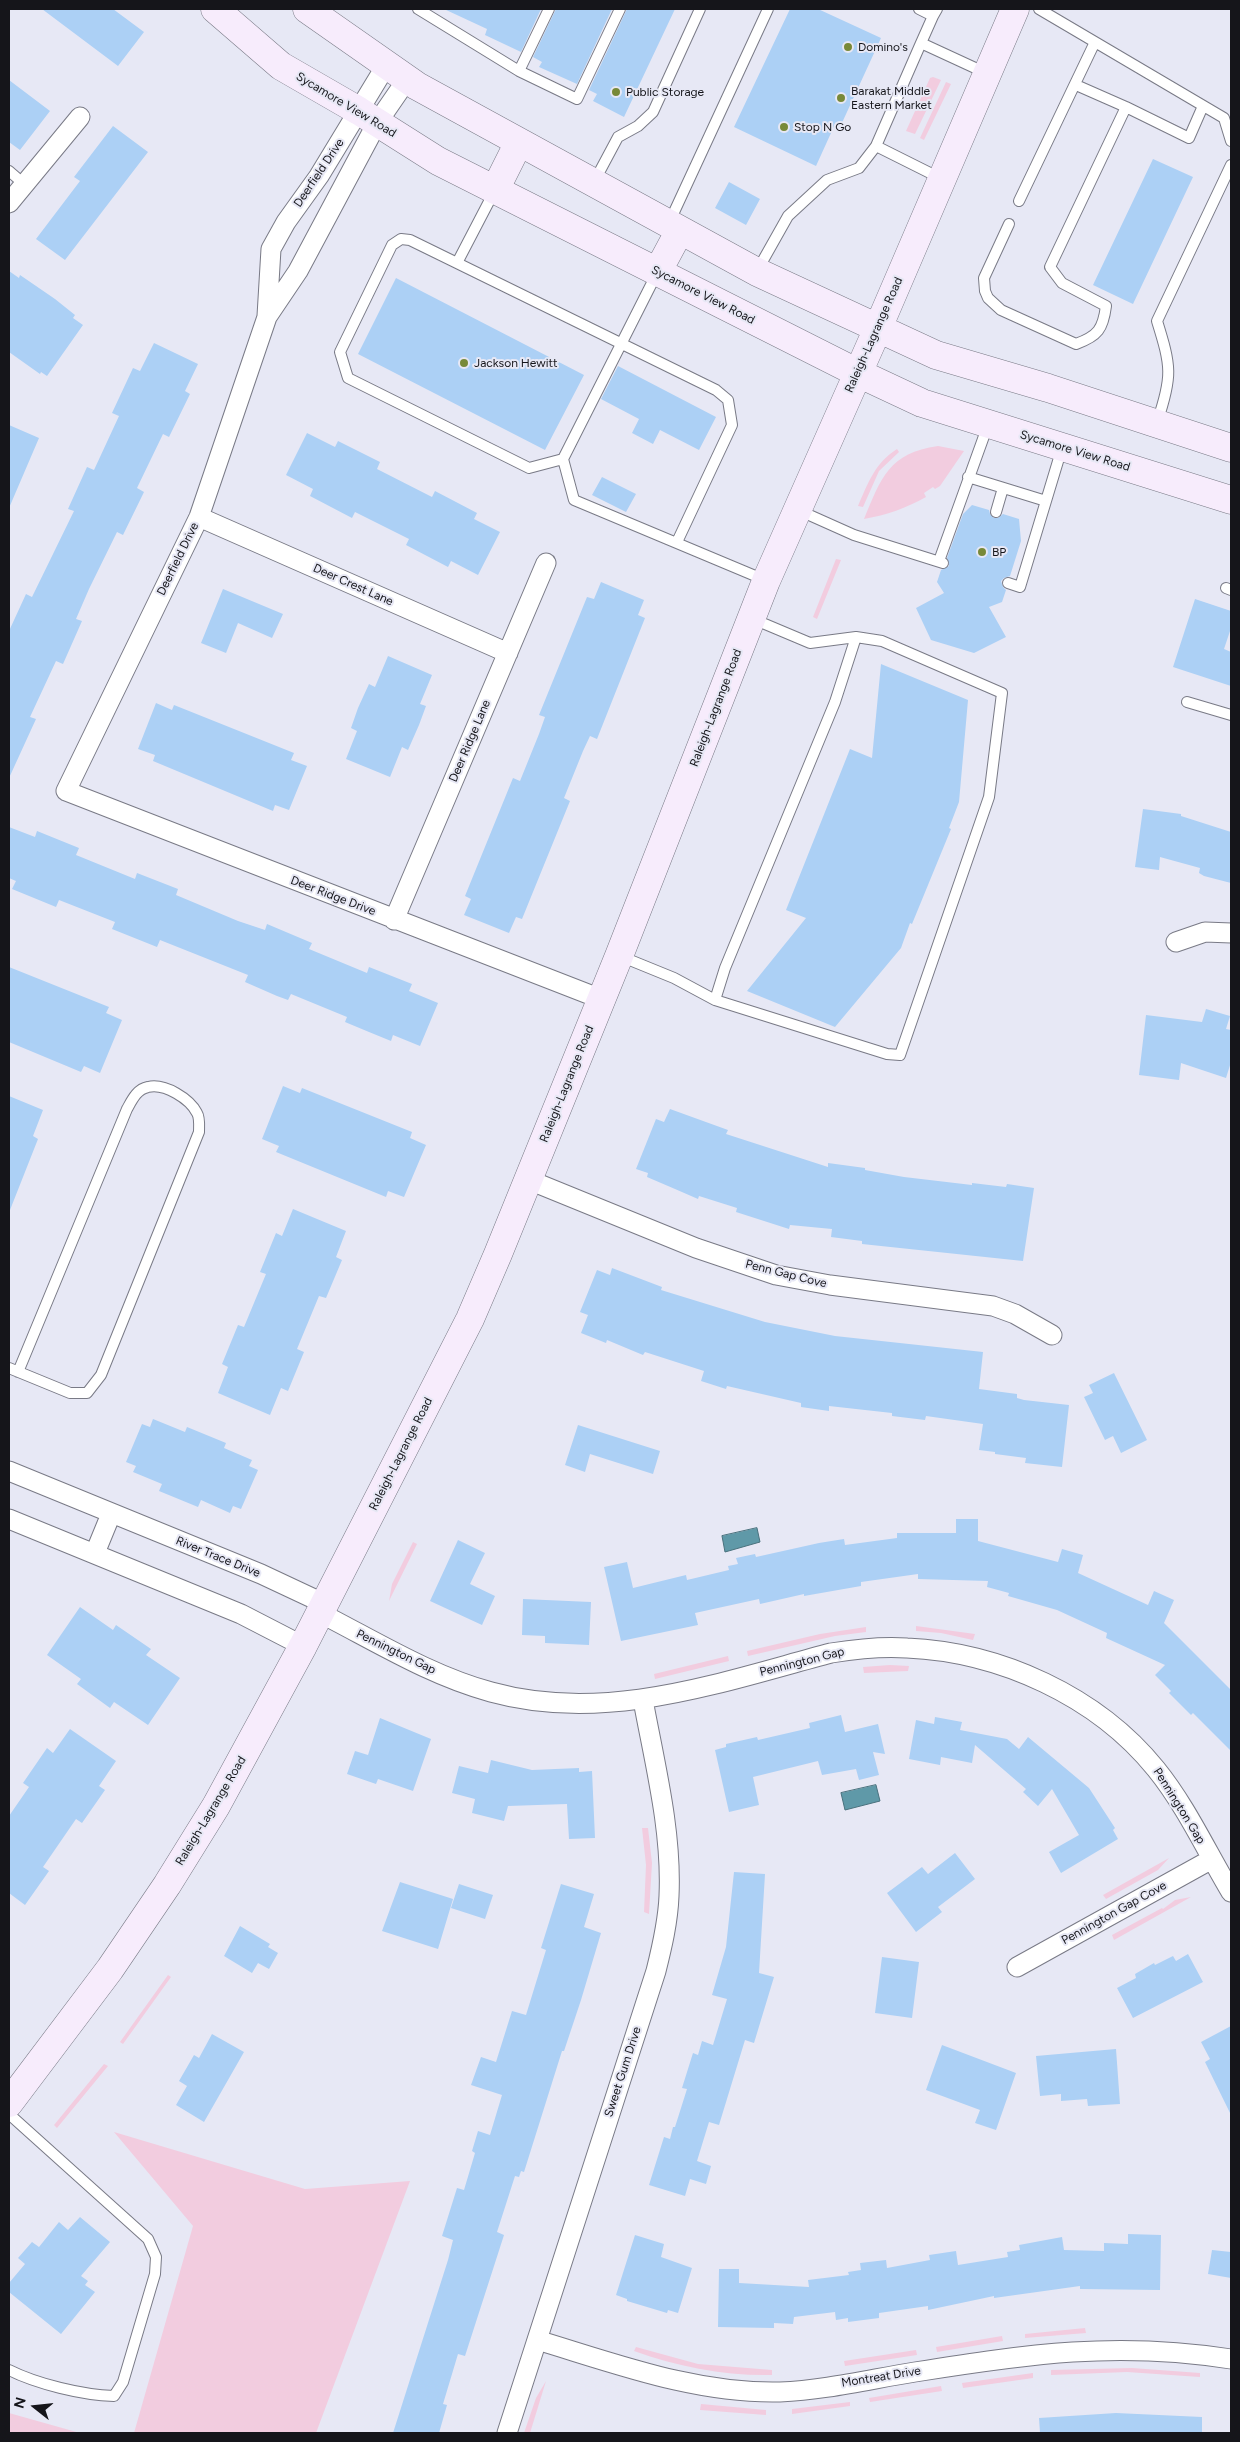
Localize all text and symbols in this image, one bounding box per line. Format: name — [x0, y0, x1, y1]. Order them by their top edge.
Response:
place label: Domino's — [858, 40, 908, 54]
marker: Domino's — [842, 41, 854, 53]
street label: Sycamore View Road — [293, 69, 399, 141]
place label: Barakat Middle Eastern Market — [851, 84, 932, 112]
place label: Public Storage — [626, 85, 704, 99]
marker: Public Storage — [610, 86, 622, 98]
marker: Barakat Middle Eastern Market — [835, 92, 847, 104]
place label: Stop N Go — [794, 120, 851, 134]
marker: Stop N Go — [778, 121, 790, 133]
street label: Deerfield Drive — [291, 136, 347, 210]
street label: Sycamore View Road — [649, 263, 757, 327]
street label: Raleigh-Lagrange Road — [842, 275, 906, 395]
place label: Jackson Hewitt — [474, 356, 557, 370]
marker: Jackson Hewitt — [458, 357, 470, 369]
street label: Sycamore View Road — [1018, 427, 1132, 475]
street label: Deerfield Drive — [154, 520, 202, 598]
place label: BP — [992, 545, 1006, 559]
marker: BP — [976, 546, 988, 558]
street label: Deer Crest Lane — [311, 561, 395, 609]
street label: Raleigh-Lagrange Road — [687, 647, 745, 769]
street label: Deer Ridge Lane — [446, 698, 494, 784]
street label: Deer Ridge Drive — [288, 873, 378, 919]
street label: Raleigh-Lagrange Road — [537, 1023, 597, 1145]
street label: Penn Gap Cove — [744, 1257, 828, 1291]
street label: Raleigh-Lagrange Road — [366, 1395, 436, 1513]
street label: River Trace Drive — [174, 1533, 262, 1581]
street label: Pennington Gap — [354, 1627, 438, 1677]
street label: Pennington Gap — [758, 1645, 846, 1679]
street label: Raleigh-Lagrange Road — [173, 1754, 249, 1868]
street label: Pennington Gap — [1150, 1765, 1208, 1847]
street label: Pennington Gap Cove — [1059, 1878, 1169, 1948]
street label: Sweet Gum Drive — [602, 2025, 644, 2119]
street label: Montreat Drive — [840, 2364, 922, 2390]
north arrow — [10, 2382, 60, 2432]
text: N — [10, 2395, 30, 2410]

